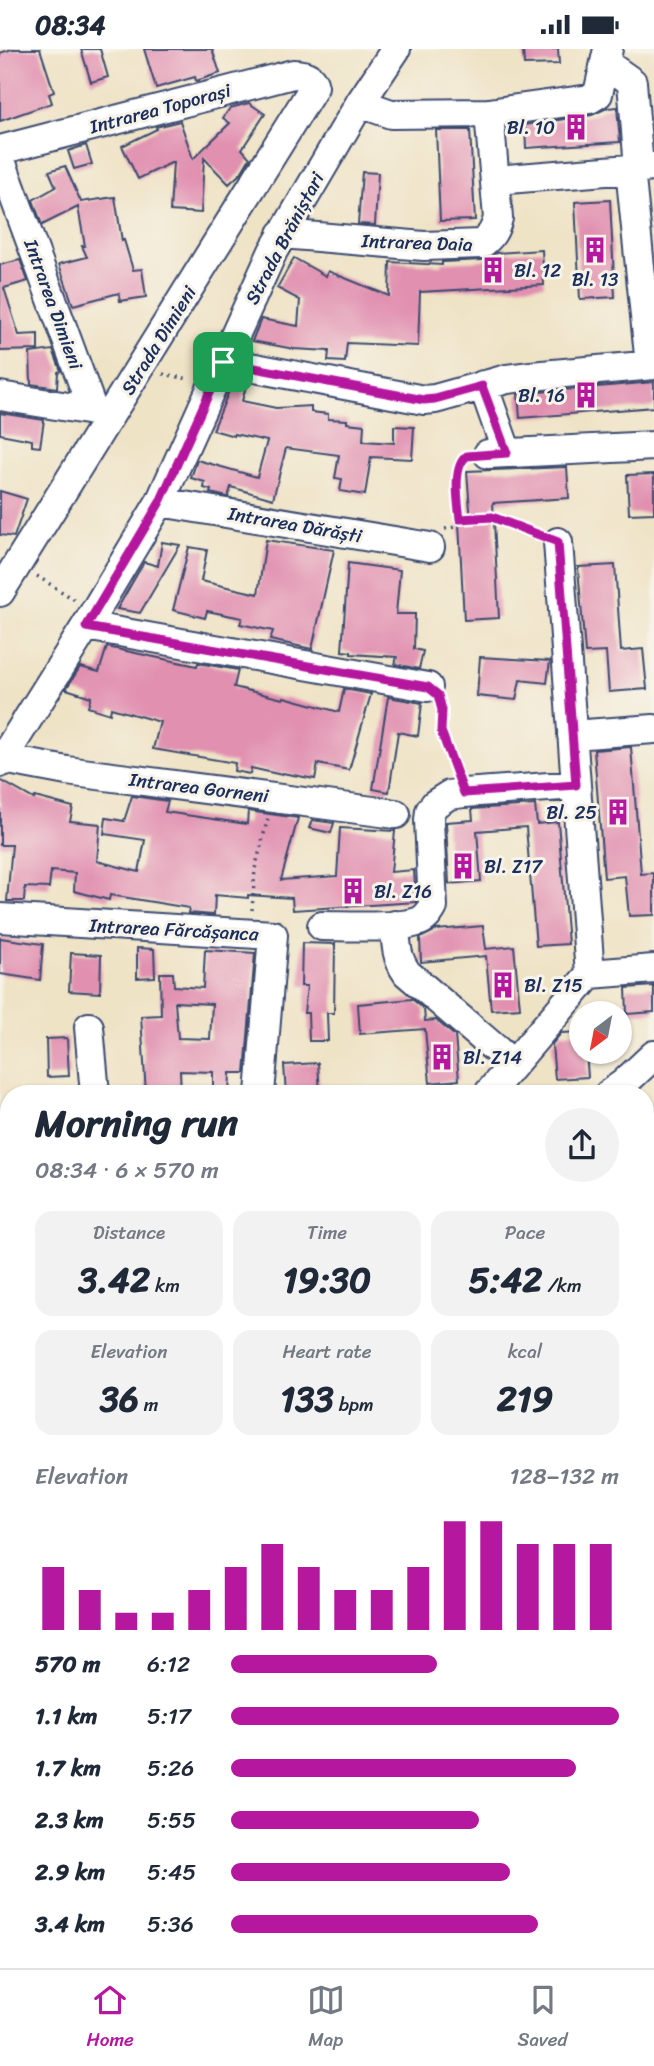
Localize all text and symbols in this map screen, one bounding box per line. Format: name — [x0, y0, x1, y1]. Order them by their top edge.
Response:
text: 08:34 — [35, 2, 106, 48]
street label: Intrarea Toporași — [85, 74, 235, 143]
place label: Bl. 10 — [507, 111, 555, 144]
building icon: Bl. 10 — [561, 112, 591, 142]
street label: Strada Brăniștari — [236, 165, 334, 310]
street label: Intrarea Daia — [360, 224, 474, 261]
street label: Intrarea Dimieni — [14, 233, 93, 375]
building icon: Bl. 13 — [580, 235, 610, 265]
place label: Bl. 12 — [514, 254, 561, 287]
building icon: Bl. 12 — [478, 255, 508, 285]
place label: Bl. 13 — [572, 263, 619, 296]
street label: Strada Dimieni — [112, 278, 206, 401]
pin — [193, 332, 253, 392]
icon: arrive — [204, 343, 242, 381]
place label: Bl. 16 — [518, 379, 565, 412]
building icon: Bl. 16 — [571, 380, 601, 410]
street label: Intrarea Dărăști — [224, 496, 365, 553]
street label: Intrarea Gorneni — [126, 762, 271, 813]
place label: Bl. 25 — [546, 796, 597, 829]
building icon: Bl. 25 — [603, 797, 633, 827]
place label: Bl. Z17 — [484, 850, 543, 883]
building icon: Bl. Z17 — [448, 851, 478, 881]
place label: Bl. Z16 — [374, 875, 432, 908]
building icon: Bl. Z16 — [338, 876, 368, 906]
street label: Intrarea Fărcășanca — [87, 909, 260, 950]
place label: Bl. Z15 — [524, 969, 583, 1002]
building icon: Bl. Z15 — [488, 970, 518, 1000]
north arrow — [569, 1001, 632, 1064]
map controls — [569, 1001, 632, 1064]
place label: Bl. Z14 — [463, 1041, 522, 1074]
building icon: Bl. Z14 — [427, 1042, 457, 1072]
text: Morning run — [35, 1090, 238, 1157]
button: share — [545, 1108, 619, 1182]
text: 08:34 · 6 × 570 m — [35, 1150, 219, 1191]
text: Distance — [93, 1216, 165, 1249]
text: Time — [307, 1216, 347, 1249]
text: Pace — [505, 1216, 545, 1249]
text: 3.42 — [78, 1249, 150, 1311]
text: 19:30 — [283, 1249, 371, 1311]
text: 5:42 — [468, 1249, 542, 1311]
text: km — [150, 1269, 180, 1302]
text: /km — [542, 1269, 582, 1302]
text: Elevation — [91, 1335, 167, 1368]
text: Heart rate — [282, 1335, 372, 1368]
text: kcal — [508, 1335, 542, 1368]
text: 36 — [100, 1368, 139, 1430]
text: 133 — [280, 1368, 334, 1430]
text: 219 — [497, 1368, 553, 1430]
text: m — [139, 1388, 158, 1421]
text: bpm — [334, 1388, 374, 1421]
text: Elevation — [35, 1456, 128, 1497]
text: 128–132 m — [510, 1456, 619, 1497]
text: 570 m — [35, 1644, 100, 1685]
text: 6:12 — [147, 1644, 190, 1685]
text: 1.1 km — [35, 1696, 98, 1737]
text: 5:17 — [147, 1696, 191, 1737]
text: 1.7 km — [35, 1748, 101, 1789]
text: 5:26 — [147, 1748, 194, 1789]
text: 2.3 km — [35, 1800, 104, 1841]
text: 5:55 — [147, 1800, 196, 1841]
text: 2.9 km — [35, 1852, 105, 1893]
text: 5:45 — [147, 1852, 196, 1893]
text: 3.4 km — [35, 1904, 105, 1945]
text: 5:36 — [147, 1904, 194, 1945]
tab: Home — [86, 1981, 134, 2056]
tab: Map — [307, 1981, 345, 2056]
tab: Saved — [518, 1981, 568, 2056]

